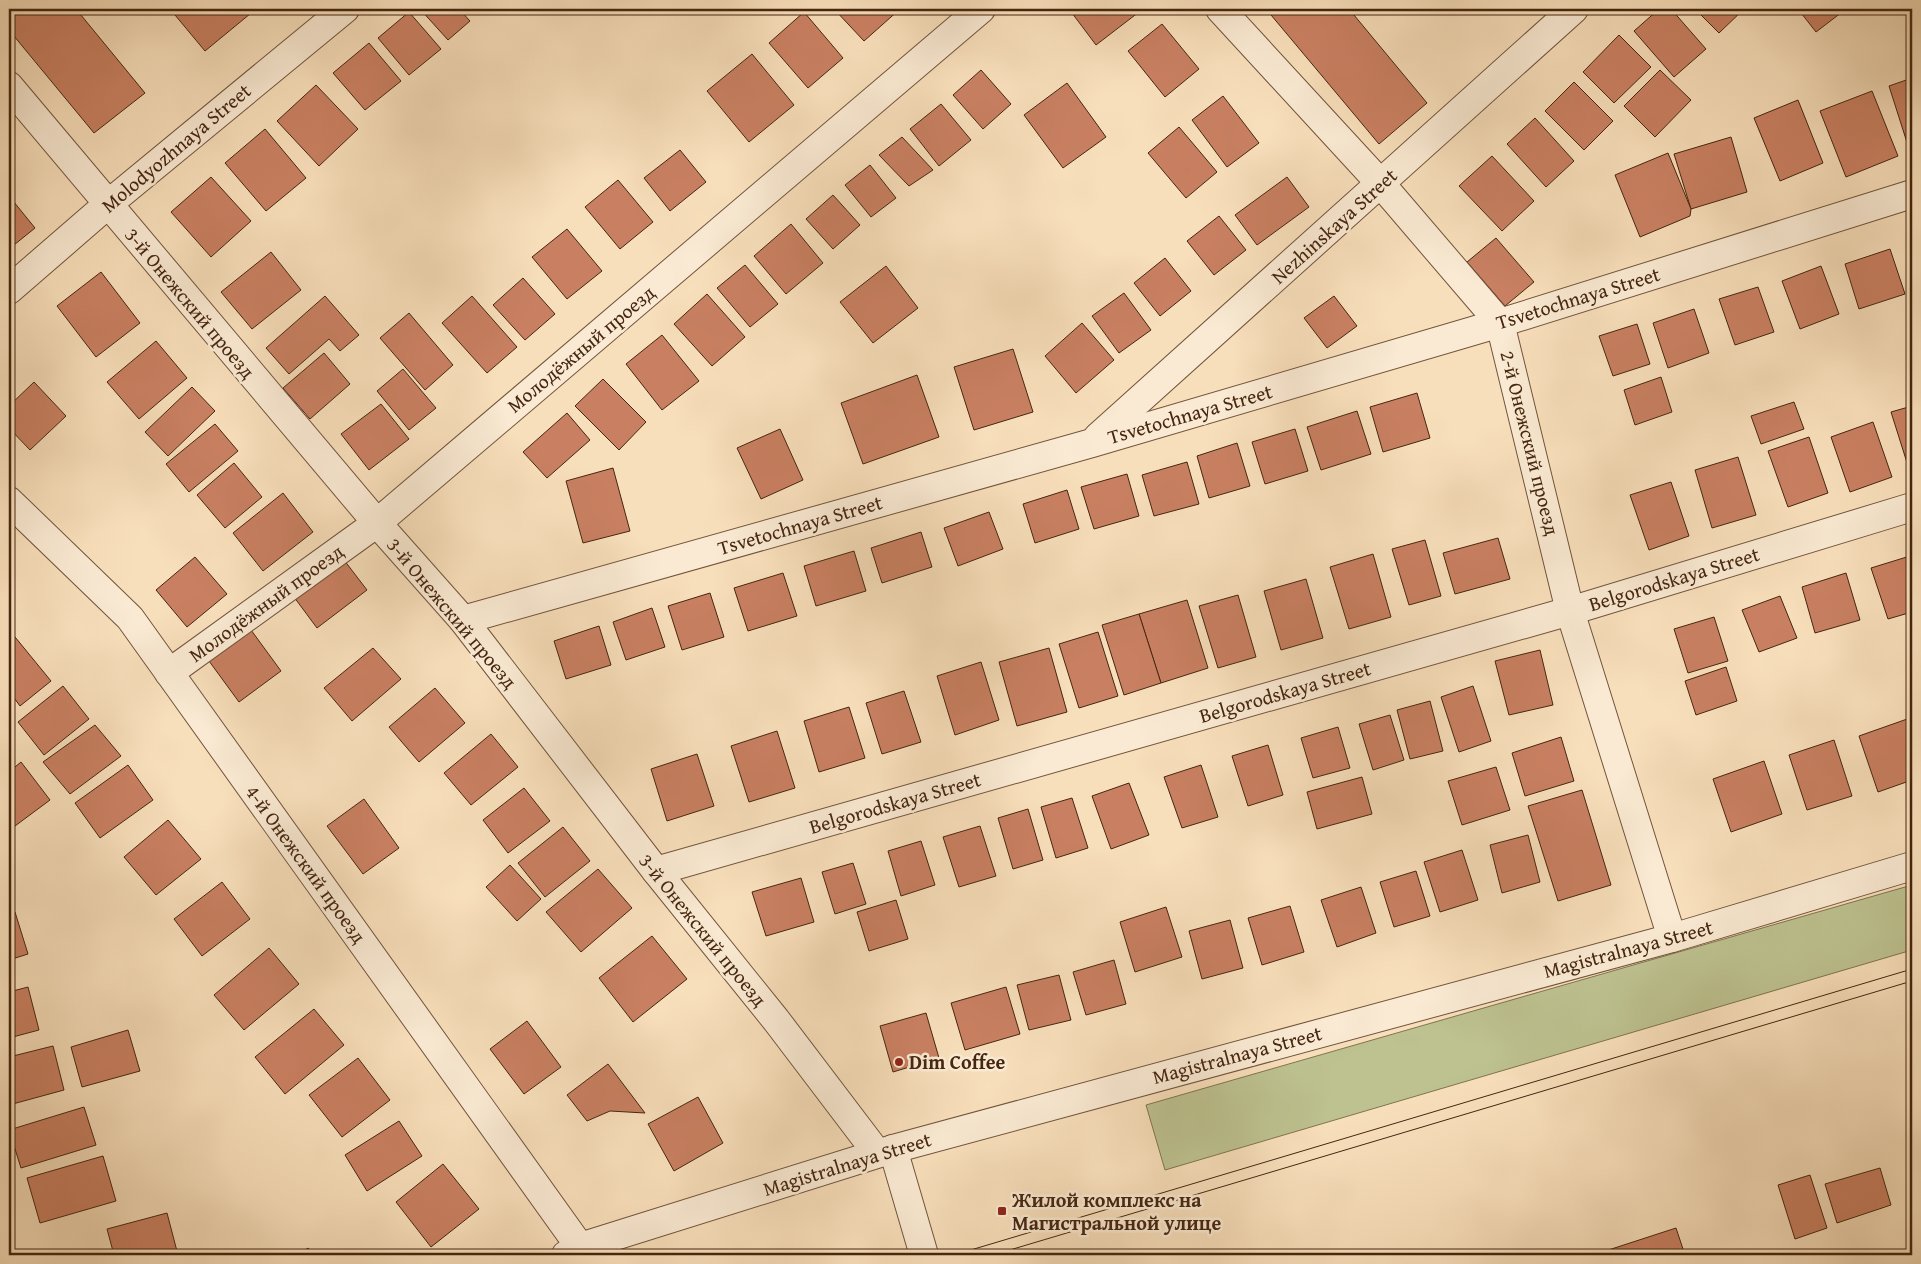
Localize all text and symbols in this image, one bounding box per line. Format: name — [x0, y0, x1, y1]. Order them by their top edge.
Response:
street label: Molodyozhnaya Street — [94, 76, 257, 219]
street label: Nezhinskaya Street — [1264, 161, 1403, 290]
street label: 3-й Онежский проезд — [118, 221, 262, 385]
street label: Tsvetochnaya Street — [1492, 259, 1663, 336]
street label: Молодёжный проезд — [500, 278, 661, 419]
street label: 2-й Онежский проезд — [1494, 348, 1567, 538]
street label: Tsvetochnaya Street — [1104, 376, 1276, 451]
street label: Tsvetochnaya Street — [714, 487, 886, 562]
street label: 3-й Онежский проезд — [380, 531, 524, 695]
street label: Молодёжный проезд — [182, 536, 349, 669]
street label: Belgorodskaya Street — [1585, 539, 1763, 618]
street label: Belgorodskaya Street — [1196, 653, 1374, 730]
street label: Belgorodskaya Street — [806, 764, 984, 841]
street label: 4-й Онежский проезд — [239, 779, 374, 949]
street label: 3-й Онежский проезд — [633, 847, 774, 1012]
street label: Magistralnaya Street — [1540, 912, 1716, 985]
street label: Magistralnaya Street — [1149, 1018, 1325, 1091]
place label: Dim Coffee — [909, 1047, 1006, 1076]
marker: Dim Coffee — [893, 1056, 905, 1068]
street label: Magistralnaya Street — [759, 1124, 934, 1203]
place label: Жилой комплекс на Магистральной улице — [1011, 1185, 1221, 1237]
marker: Жилой комплекс на Магистральной улице — [996, 1205, 1008, 1217]

